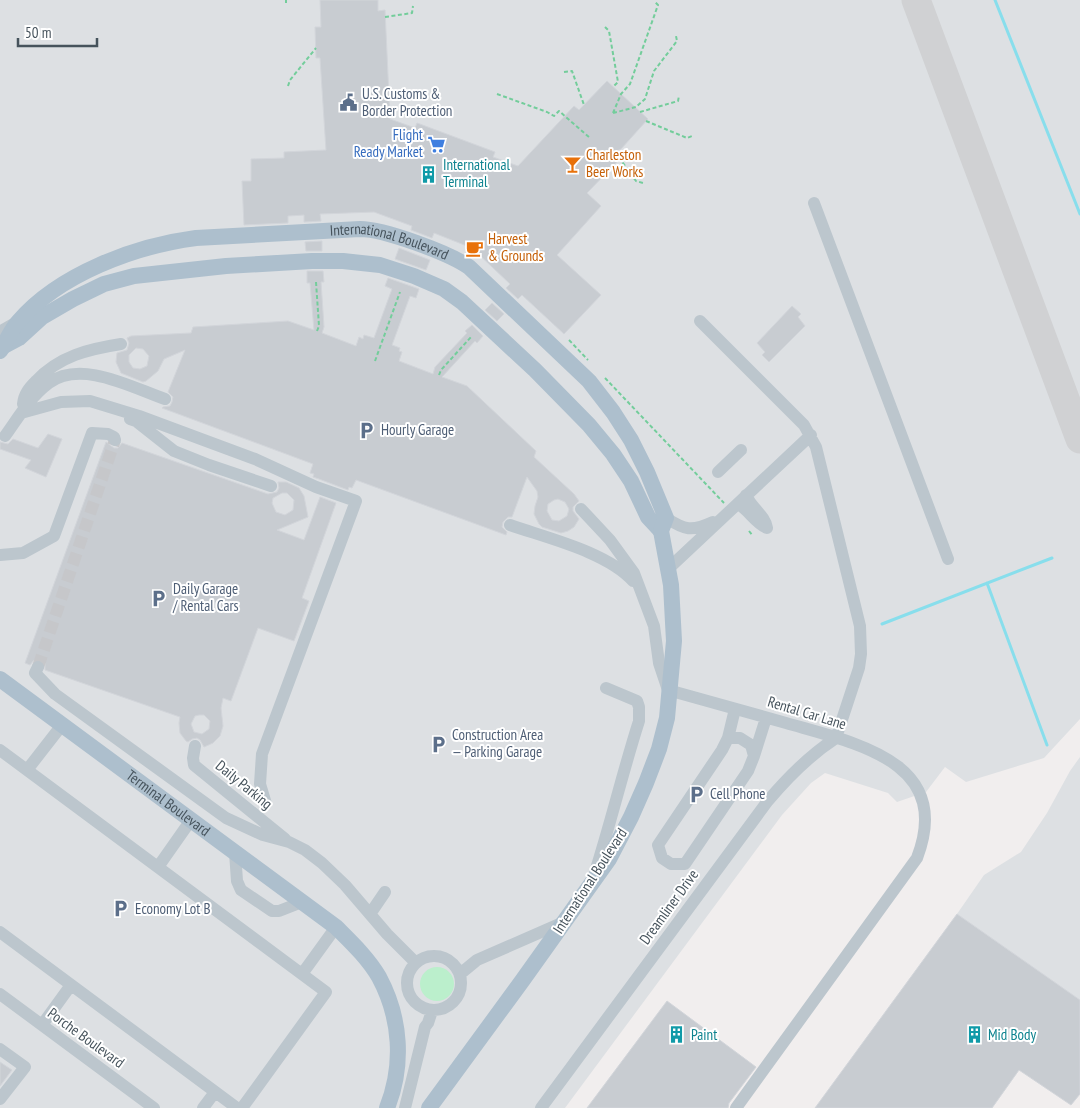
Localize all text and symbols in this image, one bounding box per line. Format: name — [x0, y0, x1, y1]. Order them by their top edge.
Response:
scale bar — [18, 15, 96, 47]
text: 50 m — [25, 23, 51, 42]
place label: U.S. Customs & Border Protection — [362, 84, 452, 120]
public building icon: U.S. Customs & Border Protection — [338, 93, 358, 113]
place label: Flight Ready Market — [354, 125, 423, 161]
supermarket icon: Flight Ready Market — [427, 134, 447, 154]
place label: Charleston Beer Works — [586, 145, 643, 181]
bar icon: Charleston Beer Works — [562, 154, 582, 174]
place label: International Terminal — [443, 155, 510, 191]
building icon: International Terminal — [419, 164, 439, 184]
street label: International Boulevard — [329, 219, 452, 264]
place label: Harvest & Grounds — [488, 229, 544, 265]
cafe icon: Harvest & Grounds — [464, 238, 484, 258]
parking icon: Hourly Garage — [357, 420, 377, 440]
place label: Hourly Garage — [381, 420, 454, 439]
place label: Daily Garage / Rental Cars — [172, 579, 239, 615]
parking icon: Daily Garage / Rental Cars — [149, 588, 169, 608]
street label: Rental Car Lane — [766, 692, 849, 733]
place label: Construction Area — Parking Garage — [452, 725, 543, 761]
parking icon: Construction Area — Parking Garage — [428, 734, 448, 754]
street label: Daily Parking — [212, 756, 277, 813]
street label: Terminal Boulevard — [123, 765, 214, 840]
parking icon: Cell Phone — [686, 784, 706, 804]
place label: Cell Phone — [710, 784, 765, 803]
street label: International Boulevard — [548, 824, 631, 937]
street label: Dreamliner Drive — [635, 866, 702, 948]
parking icon: Economy Lot B — [111, 899, 131, 919]
place label: Economy Lot B — [135, 899, 211, 918]
street label: Porche Boulevard — [44, 1003, 128, 1072]
building icon: Paint — [667, 1025, 687, 1045]
place label: Paint — [691, 1025, 717, 1044]
building icon: Mid Body — [964, 1025, 984, 1045]
place label: Mid Body — [988, 1025, 1037, 1044]

